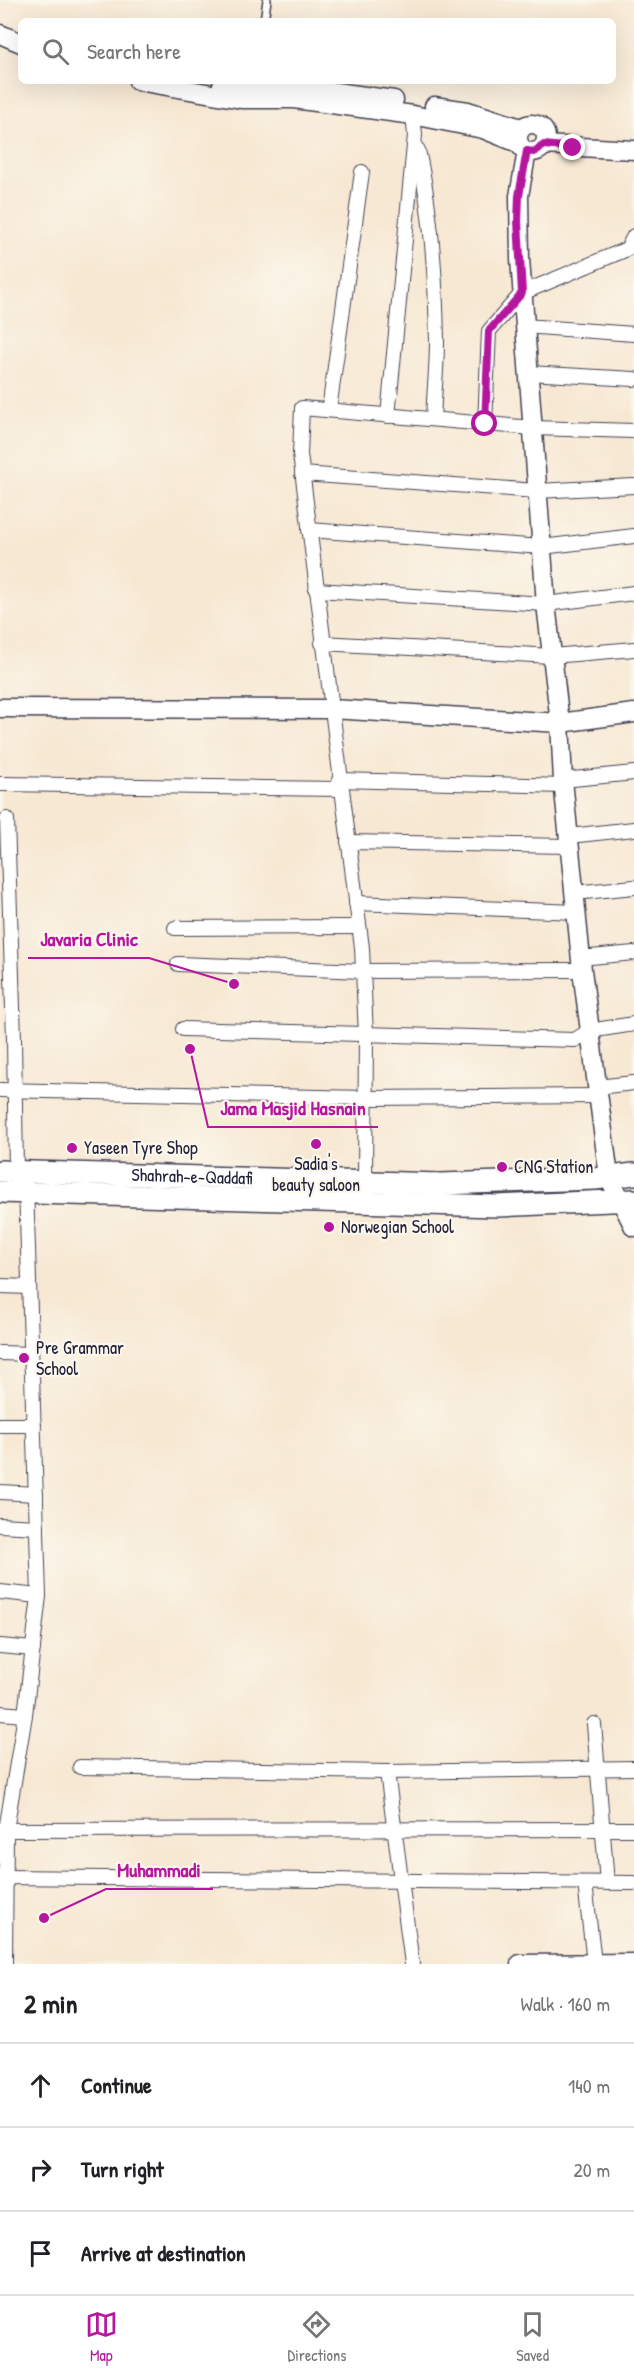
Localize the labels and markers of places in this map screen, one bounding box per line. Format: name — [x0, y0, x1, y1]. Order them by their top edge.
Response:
callout: Javaria Clinic — [28, 920, 149, 958]
callout: Jama Masjid Hasnain — [208, 1089, 378, 1127]
place label: Yaseen Tyre Shop — [84, 1135, 198, 1160]
marker: Sadia's beauty saloon — [309, 1137, 323, 1151]
marker: Yaseen Tyre Shop — [65, 1141, 79, 1155]
place label: Sadia's beauty saloon — [272, 1151, 360, 1197]
place label: CNG Station — [514, 1154, 593, 1179]
marker: CNG Station — [495, 1160, 509, 1174]
place label: Norwegian School — [341, 1214, 454, 1239]
marker: Norwegian School — [322, 1220, 336, 1234]
place label: Pre Grammar School — [36, 1335, 124, 1381]
marker: Pre Grammar School — [17, 1351, 31, 1365]
callout: Muhammadi — [106, 1851, 213, 1889]

